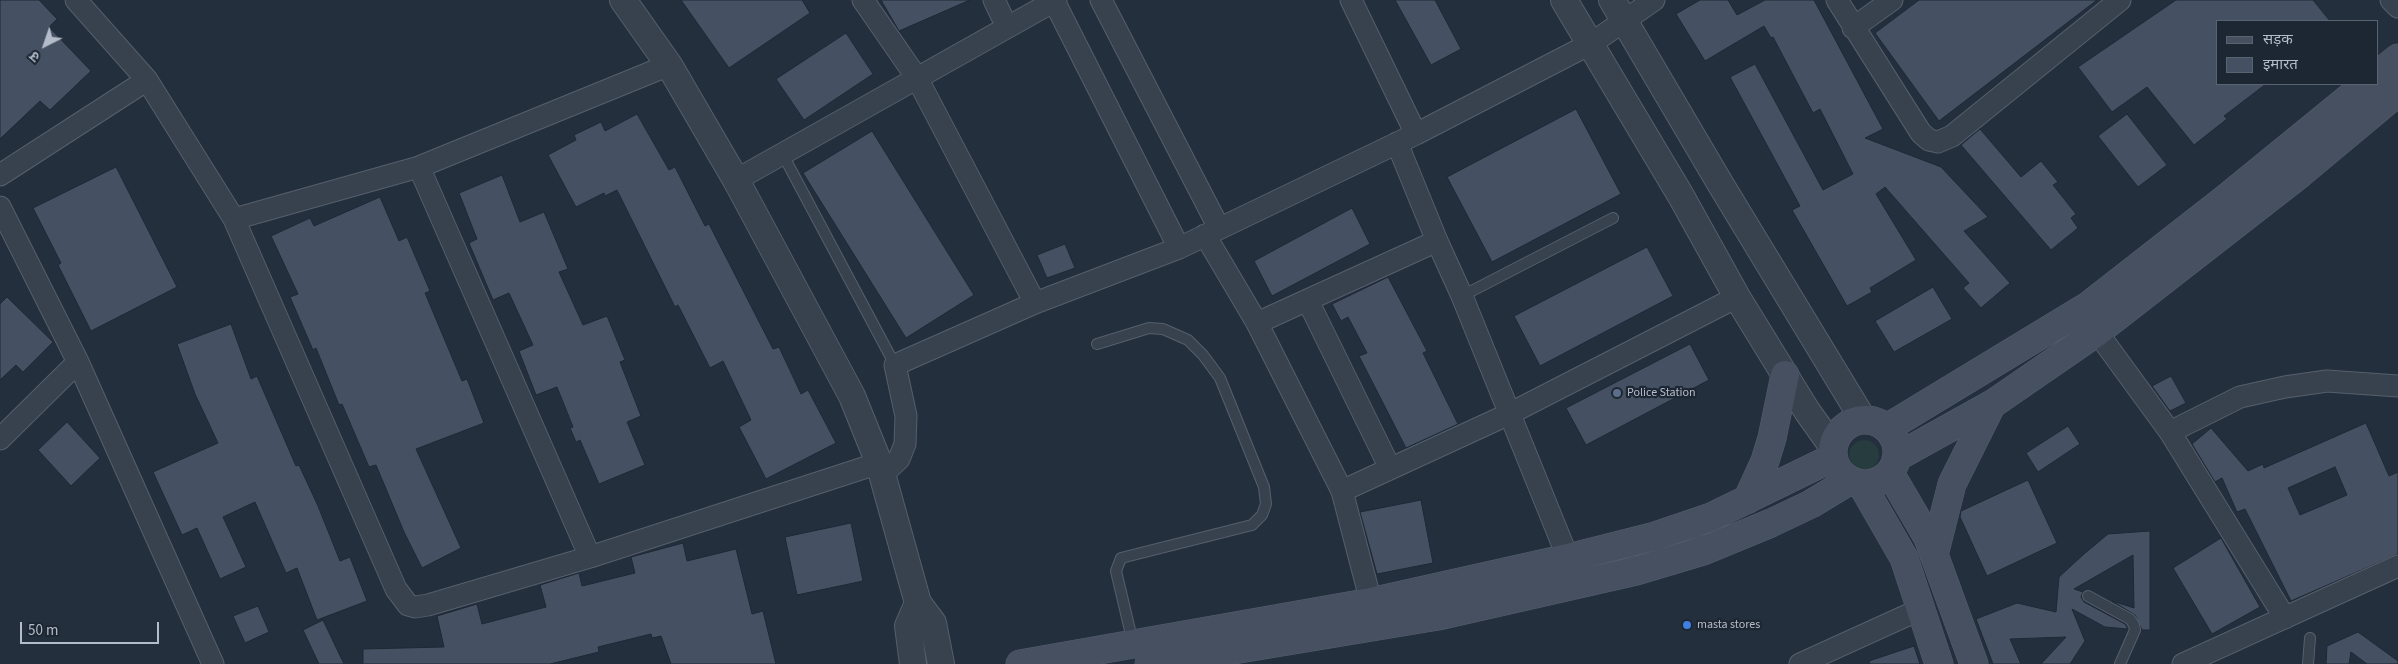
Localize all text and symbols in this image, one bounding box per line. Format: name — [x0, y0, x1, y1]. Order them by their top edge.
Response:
north arrow — [20, 20, 70, 70]
legend — [2216, 20, 2378, 85]
text: सड़क — [2263, 29, 2293, 50]
text: उ — [26, 46, 45, 67]
text: इमारत — [2263, 54, 2298, 75]
place label: Police Station — [1627, 386, 1695, 400]
marker: Police Station — [1611, 387, 1623, 399]
scale bar — [22, 612, 161, 644]
place label: masta stores — [1697, 618, 1760, 632]
marker: masta stores — [1681, 619, 1693, 631]
text: 50 m — [28, 620, 58, 641]

